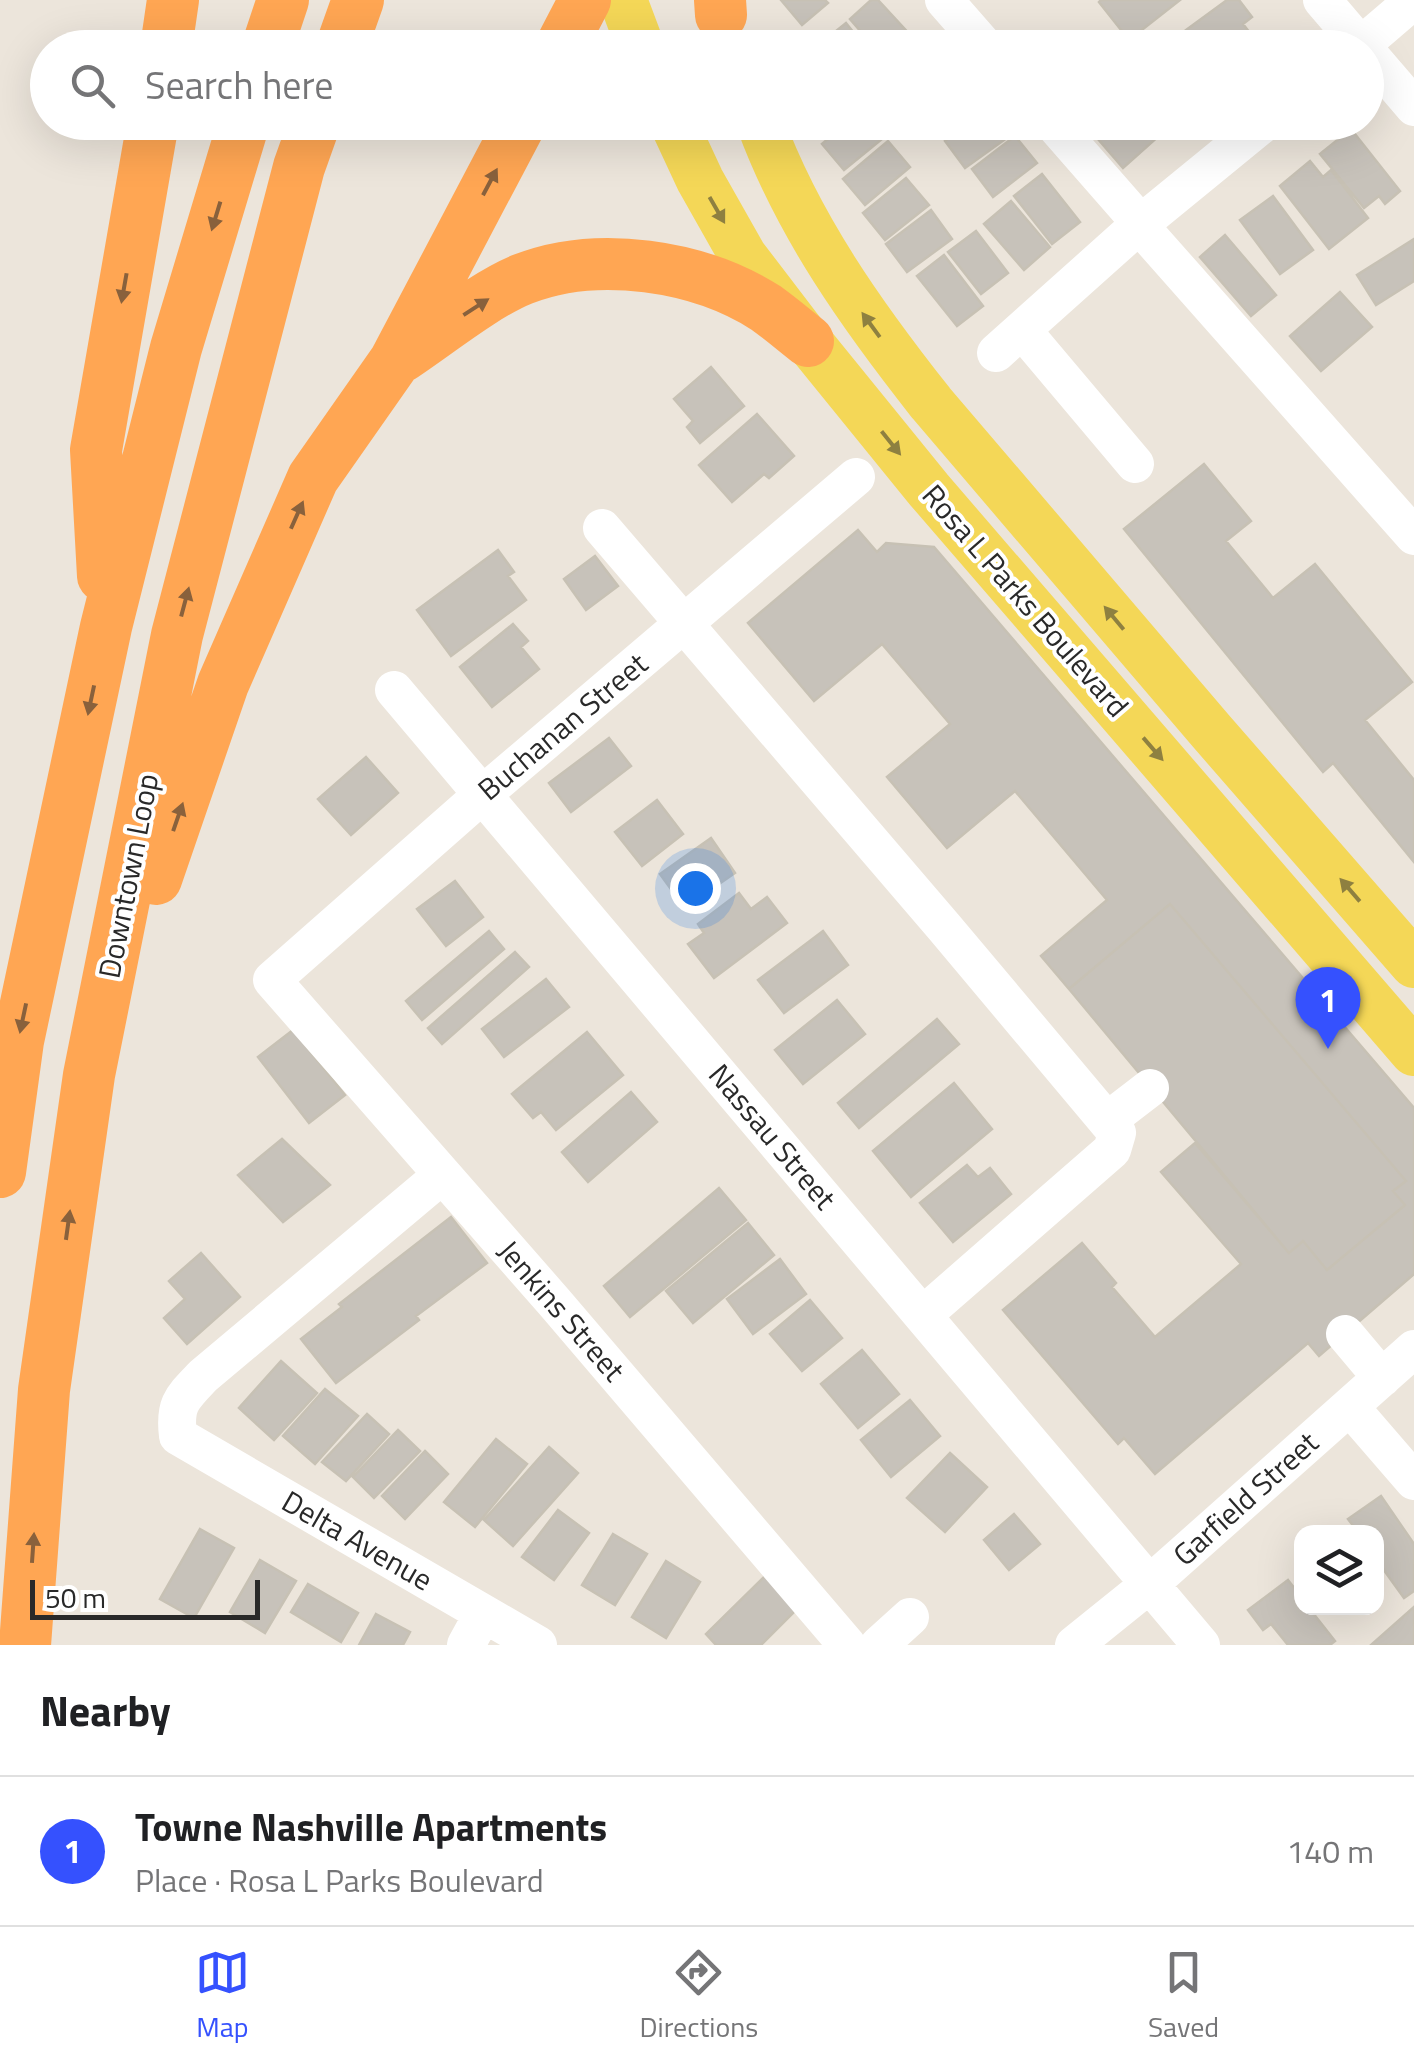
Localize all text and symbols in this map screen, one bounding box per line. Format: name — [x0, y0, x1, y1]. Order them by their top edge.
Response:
search box — [30, 30, 1384, 140]
text: Search here — [145, 56, 333, 114]
icon: search — [65, 58, 120, 113]
one-way arrow — [481, 167, 498, 196]
one-way arrow — [708, 195, 725, 224]
one-way arrow — [208, 201, 223, 232]
one-way arrow — [116, 273, 131, 304]
one-way arrow — [463, 298, 490, 316]
one-way arrow — [862, 312, 882, 338]
one-way arrow — [879, 430, 901, 455]
street label: Rosa L Parks Boulevard — [911, 474, 1140, 727]
one-way arrow — [289, 500, 305, 530]
one-way arrow — [178, 586, 194, 617]
one-way arrow — [1104, 605, 1126, 630]
street label: Buchanan Street — [467, 641, 658, 811]
one-way arrow — [83, 685, 98, 716]
one-way arrow — [1141, 736, 1163, 761]
street label: Downtown Loop — [86, 770, 170, 982]
one-way arrow — [171, 801, 186, 831]
your location — [670, 863, 721, 914]
one-way arrow — [1339, 878, 1361, 903]
pin: 1 — [1296, 966, 1360, 1049]
one-way arrow — [15, 1003, 31, 1034]
street label: Nassau Street — [698, 1053, 848, 1220]
one-way arrow — [60, 1209, 76, 1240]
street label: Jenkins Street — [487, 1229, 637, 1392]
street label: Garfield Street — [1162, 1420, 1329, 1576]
street label: Delta Avenue — [273, 1478, 442, 1602]
map controls — [1294, 1525, 1384, 1615]
button: layers — [1294, 1525, 1384, 1615]
one-way arrow — [25, 1531, 41, 1563]
scale bar — [30, 1575, 260, 1620]
text: 50 m — [45, 1576, 106, 1619]
text: Nearby — [40, 1678, 171, 1742]
text: Towne Nashville Apartments — [135, 1798, 607, 1856]
text: 1 — [64, 1827, 81, 1875]
text: 140 m — [1286, 1827, 1374, 1875]
text: Place · Rosa L Parks Boulevard — [135, 1856, 544, 1904]
tab: Map — [195, 1945, 250, 2048]
tab: Directions — [640, 1945, 758, 2048]
tab: Saved — [1148, 1945, 1219, 2048]

